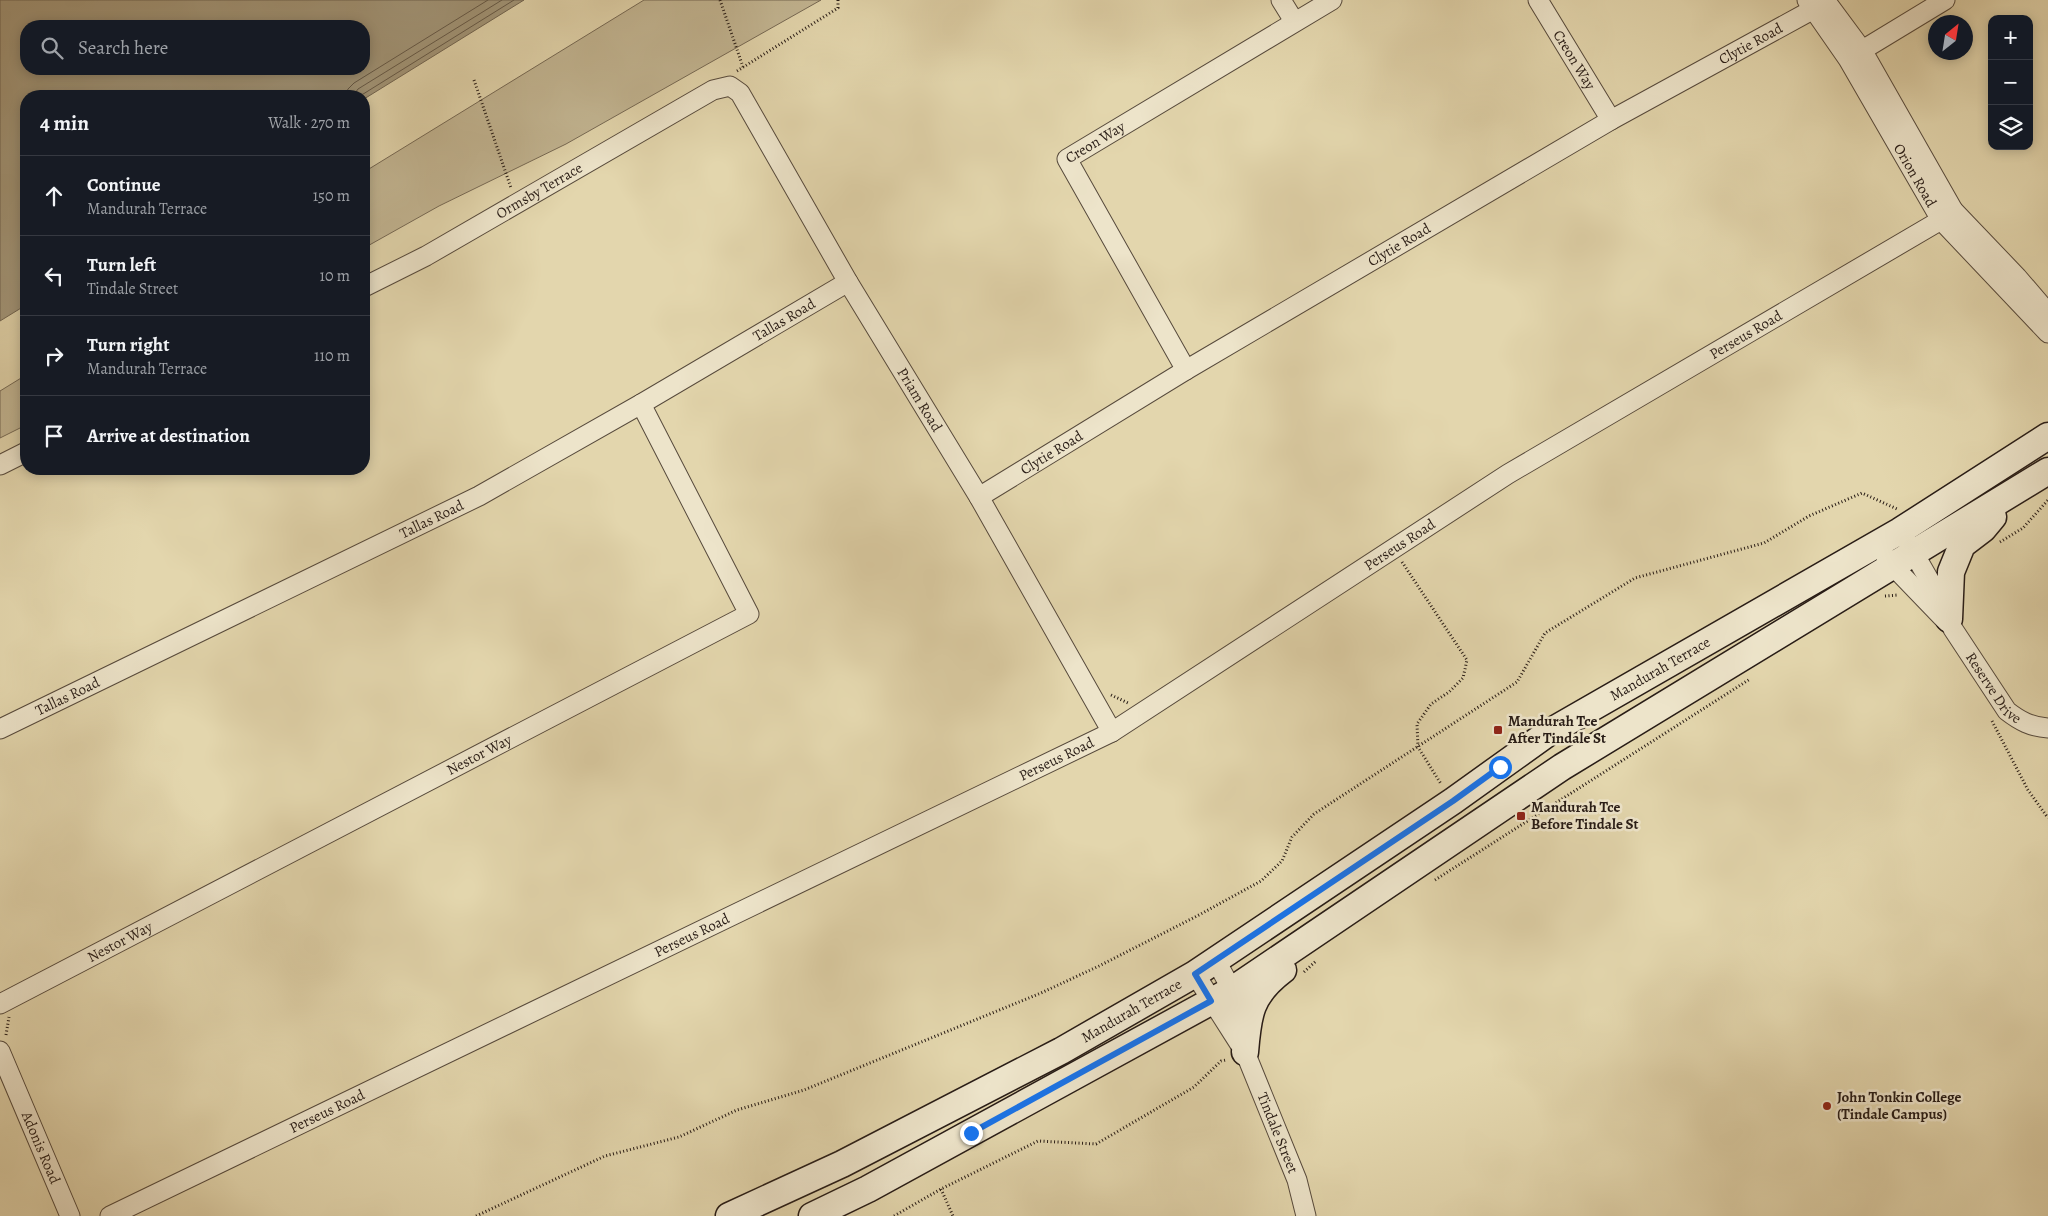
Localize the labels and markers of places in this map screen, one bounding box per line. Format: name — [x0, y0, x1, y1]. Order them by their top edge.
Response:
place label: Mandurah Tce After Tindale St — [1507, 711, 1606, 748]
marker: Mandurah Tce After Tindale St — [1492, 724, 1504, 736]
place label: Mandurah Tce Before Tindale St — [1531, 797, 1639, 834]
marker: Mandurah Tce Before Tindale St — [1515, 810, 1527, 822]
place label: John Tonkin College (Tindale Campus) — [1837, 1087, 1962, 1124]
marker: John Tonkin College (Tindale Campus) — [1821, 1100, 1833, 1112]

